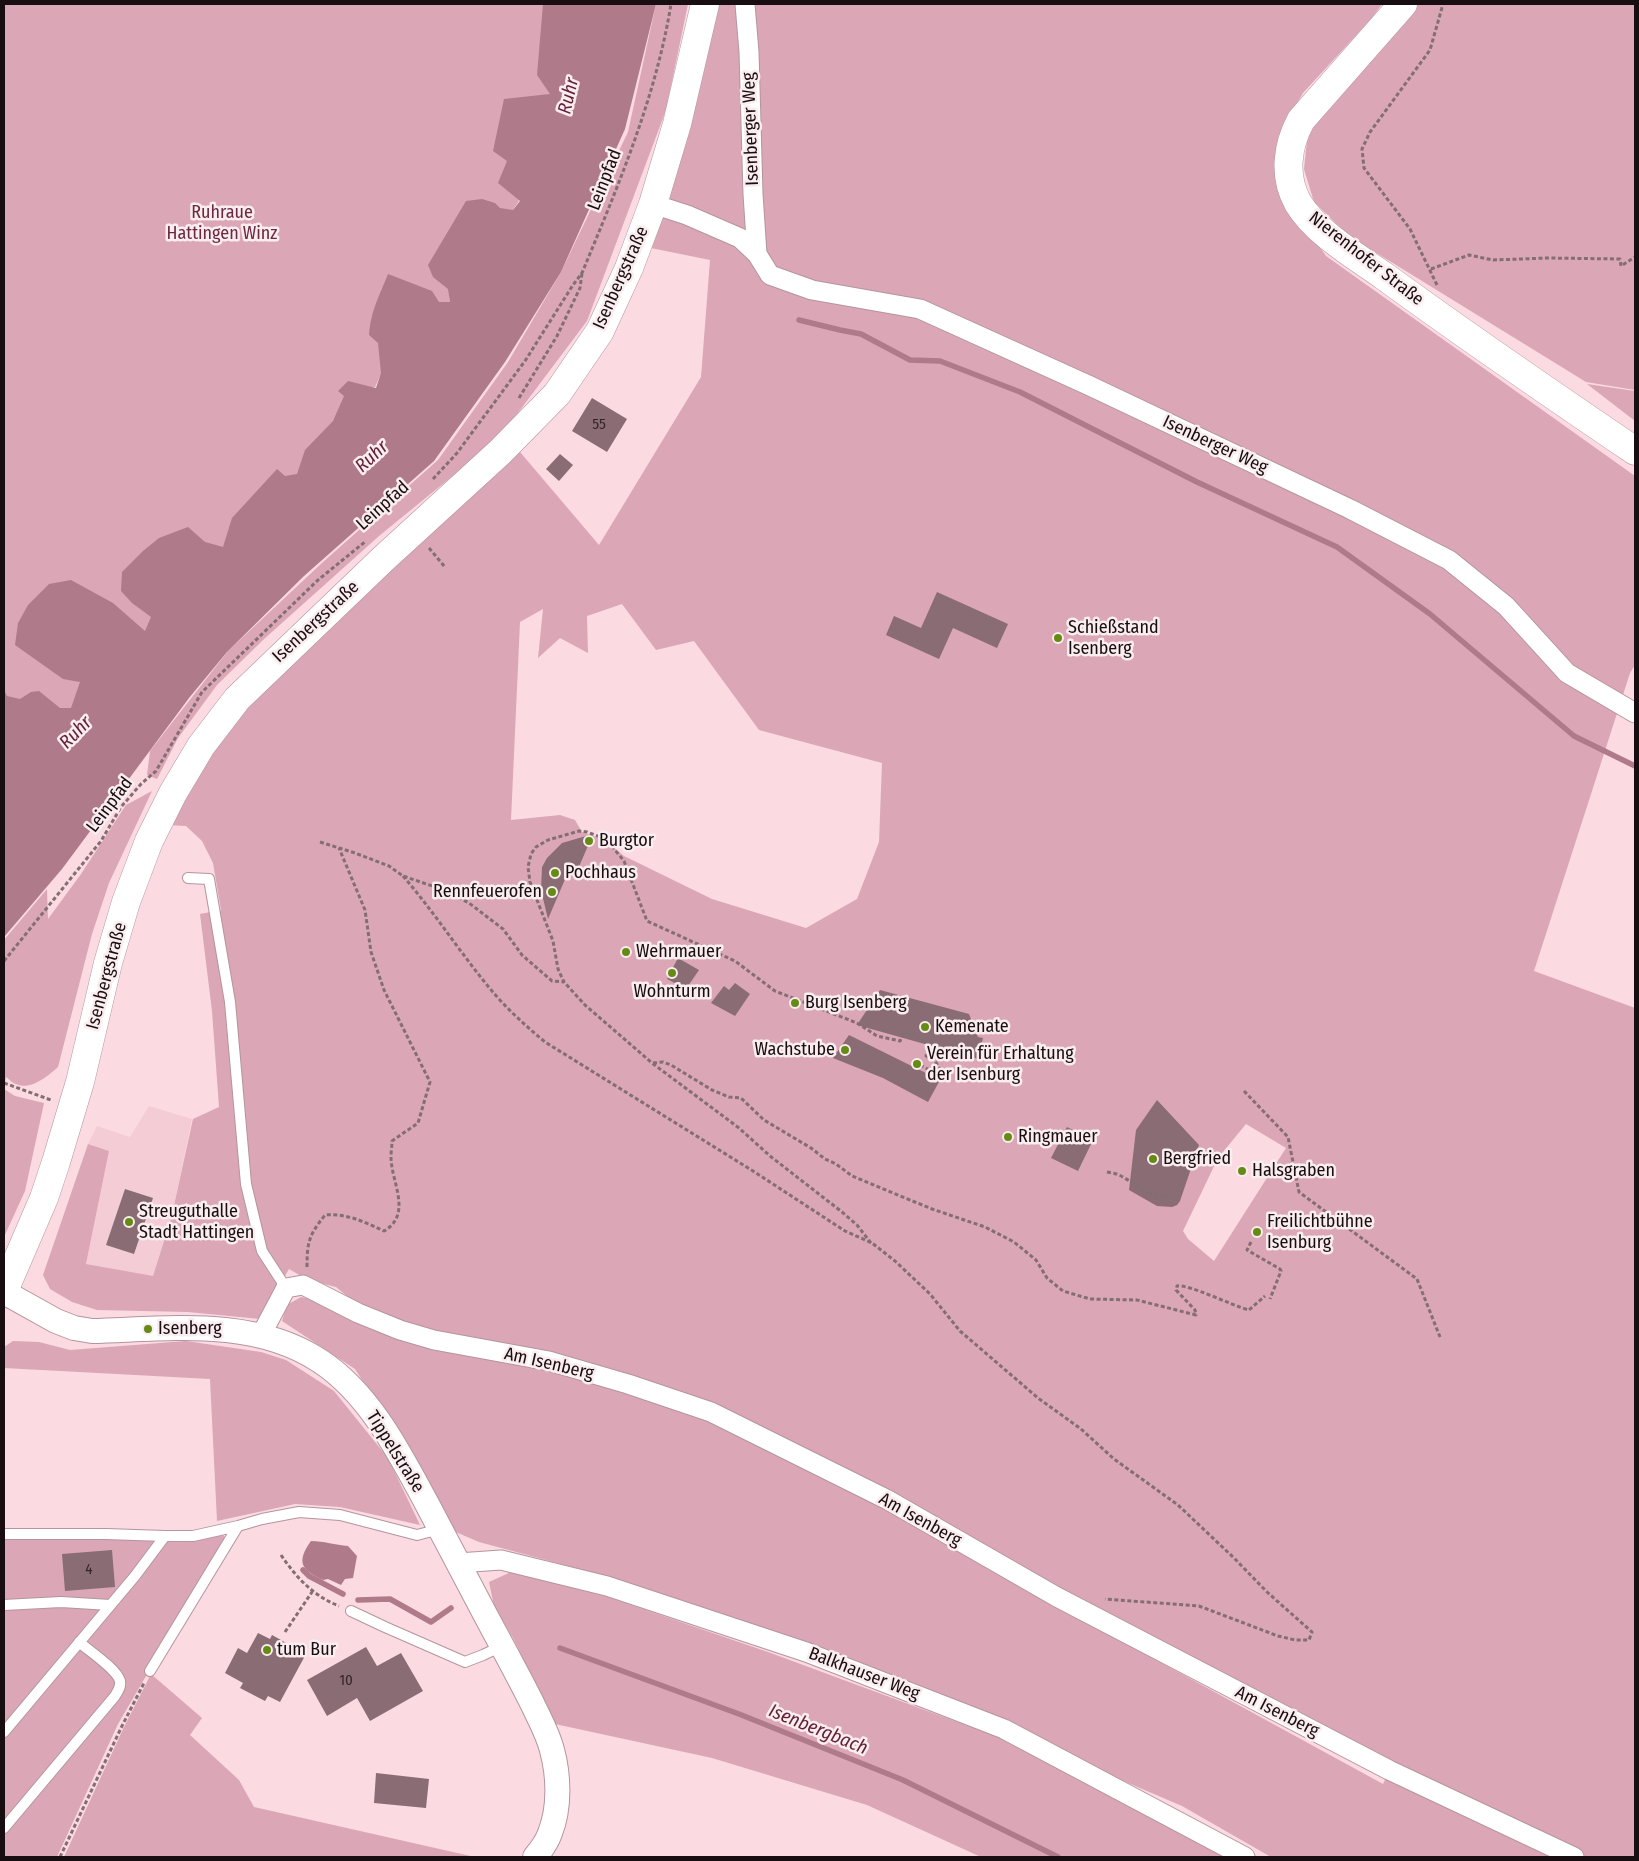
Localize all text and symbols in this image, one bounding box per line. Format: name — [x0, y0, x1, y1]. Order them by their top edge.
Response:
street label: Isenberger Weg — [738, 72, 764, 186]
water label: Ruhr — [554, 76, 584, 116]
street label: Leinpfad — [584, 146, 626, 214]
park label: Ruhraue Hattingen Winz — [167, 202, 277, 244]
street label: Nierenhofer Straße — [1304, 207, 1428, 311]
street label: Isenbergstraße — [589, 223, 653, 333]
street label: Isenberger Weg — [1159, 411, 1271, 479]
house number: 55 — [592, 416, 606, 434]
water label: Ruhr — [351, 436, 393, 478]
street label: Leinpfad — [352, 477, 414, 535]
street label: Isenbergstraße — [268, 577, 364, 667]
place label: Schießstand Isenberg — [1068, 617, 1159, 660]
marker: Schießstand Isenberg — [1052, 632, 1064, 644]
water label: Ruhr — [55, 712, 97, 754]
street label: Leinpfad — [82, 773, 138, 837]
place label: Burgtor — [599, 830, 654, 852]
marker: Burgtor — [583, 835, 595, 847]
place label: Pochhaus — [565, 862, 636, 884]
marker: Pochhaus — [549, 867, 561, 879]
place label: Rennfeuerofen — [433, 881, 542, 903]
marker: Rennfeuerofen — [546, 886, 558, 898]
street label: Isenbergstraße — [82, 920, 132, 1032]
place label: Wehrmauer — [636, 941, 721, 963]
marker: Wehrmauer — [620, 946, 632, 958]
marker: Wohnturm — [666, 967, 678, 979]
place label: Wohnturm — [633, 981, 711, 1003]
place label: Burg Isenberg — [805, 992, 907, 1014]
marker: Burg Isenberg — [789, 997, 801, 1009]
place label: Kemenate — [935, 1016, 1009, 1038]
marker: Kemenate — [919, 1021, 931, 1033]
place label: Wachstube — [755, 1039, 835, 1061]
place label: Verein für Erhaltung der Isenburg — [927, 1043, 1074, 1086]
marker: Wachstube — [839, 1044, 851, 1056]
marker: Verein für Erhaltung der Isenburg — [911, 1058, 923, 1070]
place label: Ringmauer — [1018, 1126, 1098, 1148]
marker: Ringmauer — [1002, 1131, 1014, 1143]
place label: Bergfried — [1163, 1148, 1231, 1170]
marker: Bergfried — [1147, 1153, 1159, 1165]
place label: Halsgraben — [1252, 1160, 1335, 1182]
marker: Halsgraben — [1236, 1165, 1248, 1177]
place label: Streuguthalle Stadt Hattingen — [139, 1201, 254, 1244]
place label: Freilichtbühne Isenburg — [1267, 1211, 1373, 1254]
marker: Streuguthalle Stadt Hattingen — [123, 1216, 135, 1228]
marker: Freilichtbühne Isenburg — [1251, 1226, 1263, 1238]
place label: Isenberg — [158, 1318, 222, 1340]
marker: Isenberg — [142, 1323, 154, 1335]
street label: Am Isenberg — [502, 1343, 596, 1385]
street label: Tippelstraße — [361, 1407, 429, 1497]
street label: Am Isenberg — [875, 1488, 965, 1552]
house number: 4 — [85, 1561, 93, 1579]
place label: tum Bur — [277, 1639, 336, 1661]
street label: Balkhauser Weg — [805, 1643, 923, 1705]
marker: tum Bur — [261, 1644, 273, 1656]
house number: 10 — [339, 1672, 353, 1690]
street label: Am Isenberg — [1231, 1682, 1323, 1742]
water label: Isenbergbach — [765, 1700, 871, 1760]

